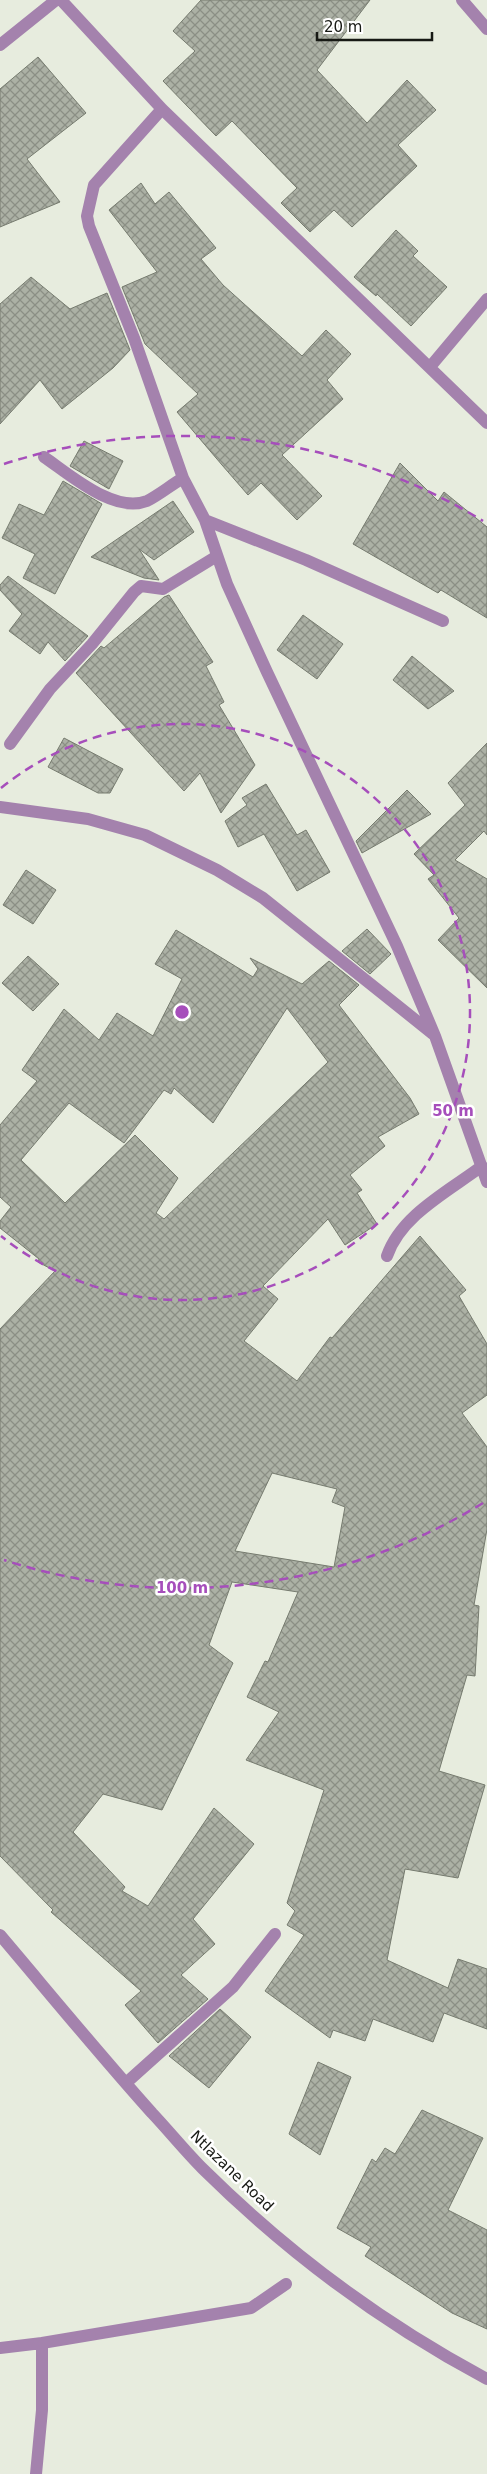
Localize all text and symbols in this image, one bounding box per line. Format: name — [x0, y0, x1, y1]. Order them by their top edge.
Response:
scale bar — [317, 10, 432, 42]
text: 20 m — [324, 18, 362, 36]
centre of rings — [173, 1003, 191, 1021]
text: 50 m — [432, 1102, 474, 1120]
text: 100 m — [156, 1579, 208, 1597]
street label: Ntlazane Road — [187, 2127, 277, 2215]

